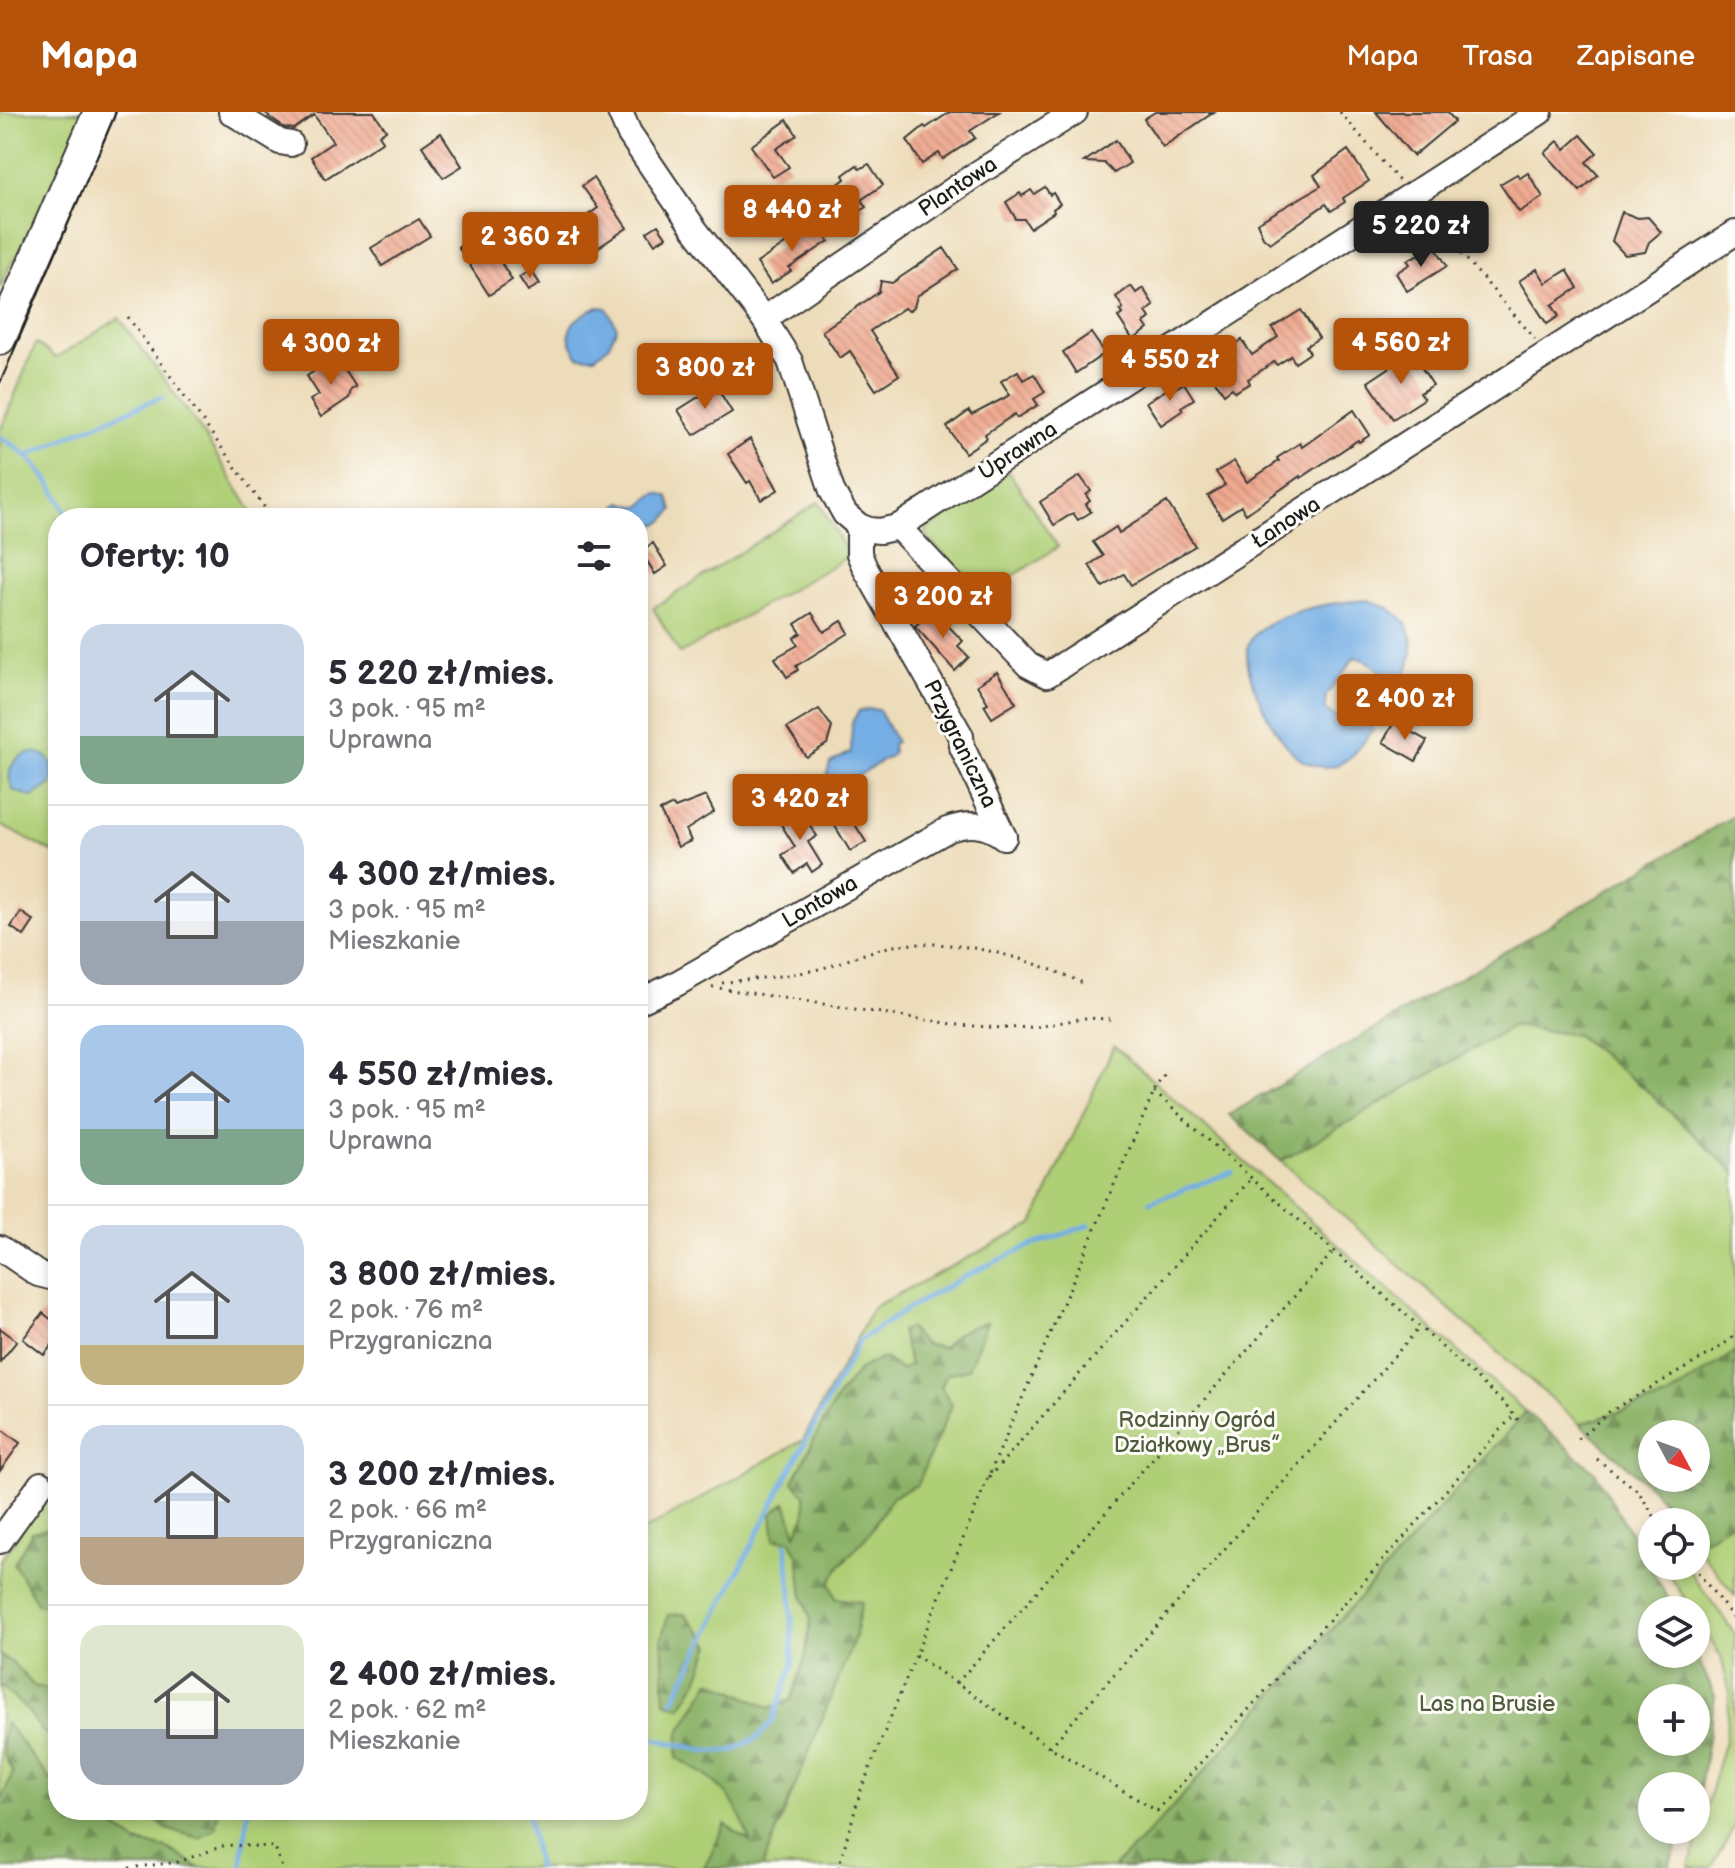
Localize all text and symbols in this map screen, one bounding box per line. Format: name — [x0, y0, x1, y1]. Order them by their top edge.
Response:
text: Mapa — [40, 34, 138, 79]
text: Mapa — [1346, 40, 1419, 73]
text: Trasa — [1463, 40, 1533, 73]
text: Zapisane — [1577, 40, 1695, 73]
street label: Plantowa — [914, 151, 1002, 223]
pin: 8 440 zł — [709, 185, 875, 253]
text: 8 440 zł — [742, 195, 842, 226]
pin: 5 220 zł — [1338, 201, 1504, 269]
text: 5 220 zł — [1372, 211, 1470, 242]
pin: 2 360 zł — [447, 212, 613, 280]
text: 2 360 zł — [480, 222, 580, 253]
pin: 4 560 zł — [1318, 318, 1484, 386]
pin: 4 300 zł — [248, 319, 414, 387]
text: 4 560 zł — [1351, 328, 1451, 359]
text: 4 300 zł — [281, 329, 381, 360]
pin: 4 550 zł — [1087, 335, 1253, 403]
pin: 3 800 zł — [622, 343, 788, 411]
text: 4 550 zł — [1121, 345, 1219, 376]
text: 3 800 zł — [655, 353, 755, 384]
street label: Uprawna — [974, 416, 1062, 486]
street label: Łanowa — [1247, 491, 1325, 555]
icon: filters — [572, 534, 616, 578]
text: Oferty: 10 — [80, 536, 230, 577]
pin: 3 200 zł — [860, 572, 1026, 640]
text: 3 200 zł — [893, 582, 993, 613]
text: 5 220 zł/mies. — [328, 653, 554, 694]
icon: home — [144, 656, 240, 752]
pin: 2 400 zł — [1322, 674, 1488, 742]
street label: Przygraniczna — [917, 675, 1003, 813]
text: 2 400 zł — [1355, 684, 1455, 715]
text: 3 pok. · 95 m² — [328, 694, 486, 725]
text: Uprawna — [328, 725, 433, 756]
pin: 3 420 zł — [717, 774, 883, 842]
text: 3 420 zł — [751, 784, 849, 815]
text: 4 300 zł/mies. — [328, 854, 555, 895]
icon: home — [144, 857, 240, 953]
street label: Lontowa — [778, 870, 862, 934]
text: 3 pok. · 95 m² — [328, 895, 486, 926]
text: Mieszkanie — [328, 926, 460, 957]
text: 4 550 zł/mies. — [328, 1054, 554, 1095]
icon: home — [144, 1057, 240, 1153]
text: 3 pok. · 95 m² — [328, 1095, 486, 1126]
text: Uprawna — [328, 1126, 433, 1157]
text: 3 800 zł/mies. — [328, 1254, 556, 1295]
icon: home — [144, 1257, 240, 1353]
text: 2 pok. · 76 m² — [328, 1295, 483, 1326]
text: Przygraniczna — [328, 1326, 493, 1357]
park label: Rodzinny Ogród Działkowy „Brus” — [1114, 1407, 1280, 1459]
north arrow — [1638, 1420, 1710, 1492]
map controls — [1638, 1420, 1710, 1844]
text: 3 200 zł/mies. — [328, 1454, 555, 1495]
icon: home — [144, 1457, 240, 1553]
text: 2 pok. · 66 m² — [328, 1495, 487, 1526]
button: locate — [1638, 1508, 1710, 1580]
text: Przygraniczna — [328, 1526, 493, 1557]
button: layers — [1638, 1596, 1710, 1668]
text: 2 400 zł/mies. — [328, 1654, 556, 1695]
icon: home — [144, 1657, 240, 1753]
button: + — [1638, 1684, 1710, 1756]
park label: Las na Brusie — [1419, 1691, 1555, 1718]
text: 2 pok. · 62 m² — [328, 1695, 486, 1726]
text: Mieszkanie — [328, 1726, 460, 1757]
button: − — [1638, 1772, 1710, 1844]

